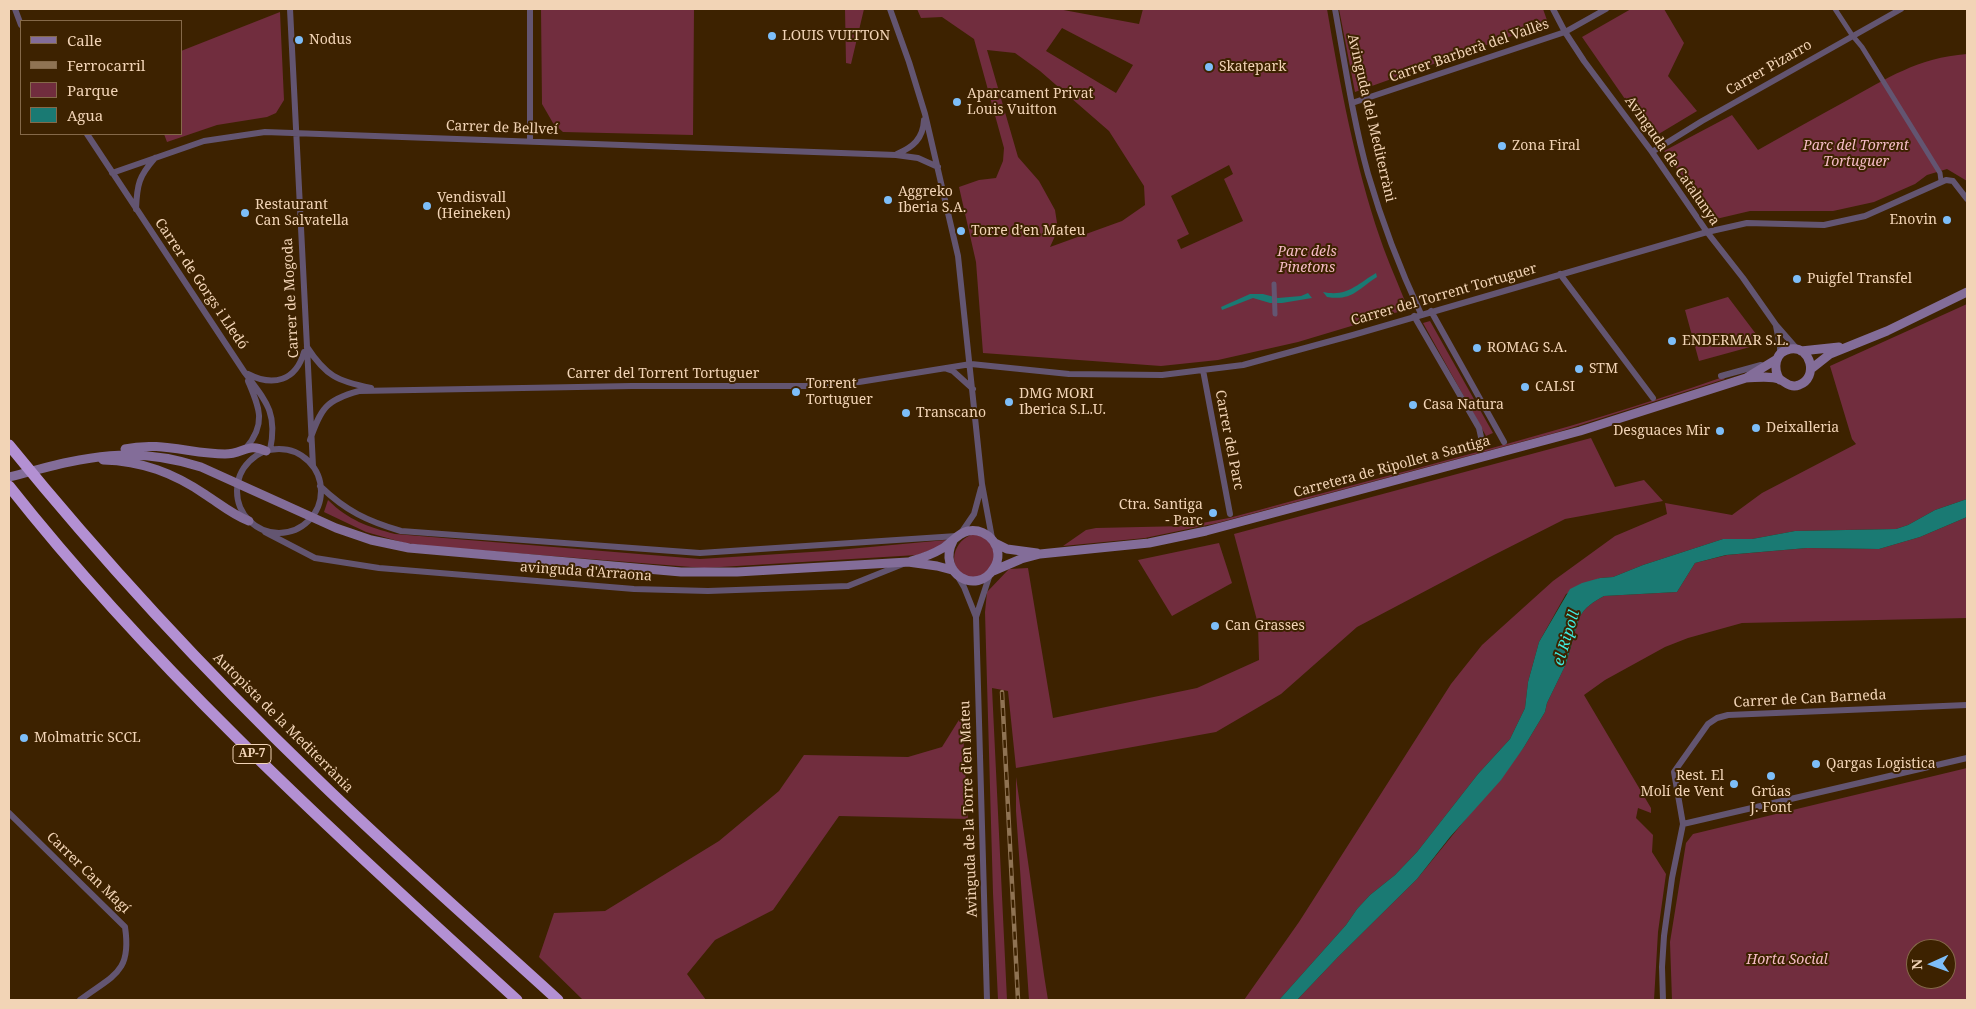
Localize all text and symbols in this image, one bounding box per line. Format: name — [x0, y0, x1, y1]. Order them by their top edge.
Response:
street label: Carrer Barberà del Vallès — [1387, 16, 1551, 86]
legend — [20, 20, 182, 135]
place label: LOUIS VUITTON — [782, 28, 890, 44]
text: Calle — [67, 30, 102, 50]
marker: LOUIS VUITTON — [766, 30, 778, 42]
place label: Nodus — [309, 32, 352, 48]
street label: Avinguda del Mediterràni — [1344, 32, 1398, 204]
marker: Nodus — [293, 34, 305, 46]
street label: Carrer Pizarro — [1723, 37, 1815, 99]
text: Ferrocarril — [67, 55, 145, 75]
place label: Skatepark — [1219, 59, 1286, 75]
marker: Skatepark — [1203, 61, 1215, 73]
text: Parque — [67, 80, 118, 100]
place label: Aparcament Privat Louis Vuitton — [967, 86, 1093, 118]
street label: Avinguda de Catalunya — [1621, 93, 1723, 229]
marker: Aparcament Privat Louis Vuitton — [951, 96, 963, 108]
text: Agua — [67, 105, 103, 125]
street label: Carrer de Bellveí — [445, 118, 559, 138]
place label: Zona Firal — [1512, 138, 1580, 154]
park label: Parc del Torrent Tortuguer — [1803, 138, 1909, 170]
marker: Zona Firal — [1496, 140, 1508, 152]
place label: Aggreko Iberia S.A. — [898, 184, 966, 216]
place label: Vendisvall (Heineken) — [437, 190, 511, 222]
marker: Aggreko Iberia S.A. — [882, 194, 894, 206]
place label: Restaurant Can Salvatella — [255, 197, 349, 230]
marker: Vendisvall (Heineken) — [421, 200, 433, 212]
marker: Restaurant Can Salvatella — [239, 207, 251, 219]
place label: Enovin — [1890, 212, 1937, 228]
marker: Enovin — [1941, 214, 1953, 226]
street label: Carrer de Gorgs i Lledó — [151, 215, 251, 353]
place label: Torre d’en Mateu — [971, 223, 1085, 239]
marker: Torre d’en Mateu — [955, 225, 967, 237]
street label: Carrer de Mogoda — [279, 237, 303, 359]
park label: Parc dels Pinetons — [1277, 244, 1337, 276]
street label: Carrer del Torrent Tortuguer — [1349, 260, 1539, 330]
place label: Puigfel Transfel — [1807, 271, 1912, 287]
marker: Puigfel Transfel — [1791, 273, 1803, 285]
place label: ENDERMAR S.L. — [1682, 333, 1789, 349]
marker: ENDERMAR S.L. — [1666, 335, 1678, 347]
place label: ROMAG S.A. — [1487, 340, 1567, 356]
marker: ROMAG S.A. — [1471, 342, 1483, 354]
place label: STM — [1589, 361, 1618, 377]
marker: STM — [1573, 363, 1585, 375]
street label: Carrer del Torrent Tortuguer — [567, 366, 759, 382]
place label: Torrent Tortuguer — [806, 376, 873, 408]
place label: CALSI — [1535, 379, 1575, 395]
marker: CALSI — [1519, 381, 1531, 393]
marker: Torrent Tortuguer — [790, 386, 802, 398]
place label: DMG MORI Iberica S.L.U. — [1019, 386, 1106, 418]
street label: Carrer del Parc — [1211, 389, 1247, 491]
marker: DMG MORI Iberica S.L.U. — [1003, 396, 1015, 408]
place label: Casa Natura — [1423, 397, 1504, 413]
marker: Casa Natura — [1407, 399, 1419, 411]
place label: Transcano — [916, 405, 986, 421]
marker: Transcano — [900, 407, 912, 419]
place label: Deixalleria — [1766, 420, 1839, 436]
marker: Deixalleria — [1750, 422, 1762, 434]
place label: Desguaces Mir — [1613, 423, 1710, 439]
marker: Desguaces Mir — [1714, 425, 1726, 437]
street label: Carretera de Ripollet a Santiga — [1292, 433, 1492, 501]
place label: Ctra. Santiga - Parc — [1119, 497, 1203, 530]
marker: Ctra. Santiga - Parc — [1207, 507, 1219, 519]
street label: avinguda d'Arraona — [519, 559, 653, 585]
water label: el Ripoll — [1550, 608, 1584, 668]
place label: Can Grasses — [1225, 618, 1305, 634]
marker: Can Grasses — [1209, 620, 1221, 632]
street label: Autopista de la Mediterrània — [209, 649, 357, 797]
street label: Carrer de Can Barneda — [1733, 687, 1887, 711]
street label: Avinguda de la Torre d'en Mateu — [957, 700, 981, 918]
place label: Molmatric SCCL — [34, 730, 141, 746]
marker: Molmatric SCCL — [18, 732, 30, 744]
road number: AP-7 — [233, 744, 271, 764]
place label: Qargas Logistica — [1826, 756, 1936, 772]
marker: Qargas Logistica — [1810, 758, 1822, 770]
place label: Rest. El Molí de Vent — [1641, 768, 1724, 800]
marker: Grúas J. Font — [1765, 770, 1777, 782]
marker: Rest. El Molí de Vent — [1728, 778, 1740, 790]
place label: Grúas J. Font — [1750, 784, 1792, 816]
street label: Carrer Can Magí — [43, 829, 133, 917]
north arrow — [1906, 939, 1956, 989]
park label: Horta Social — [1746, 952, 1828, 968]
text: N — [1907, 959, 1926, 970]

